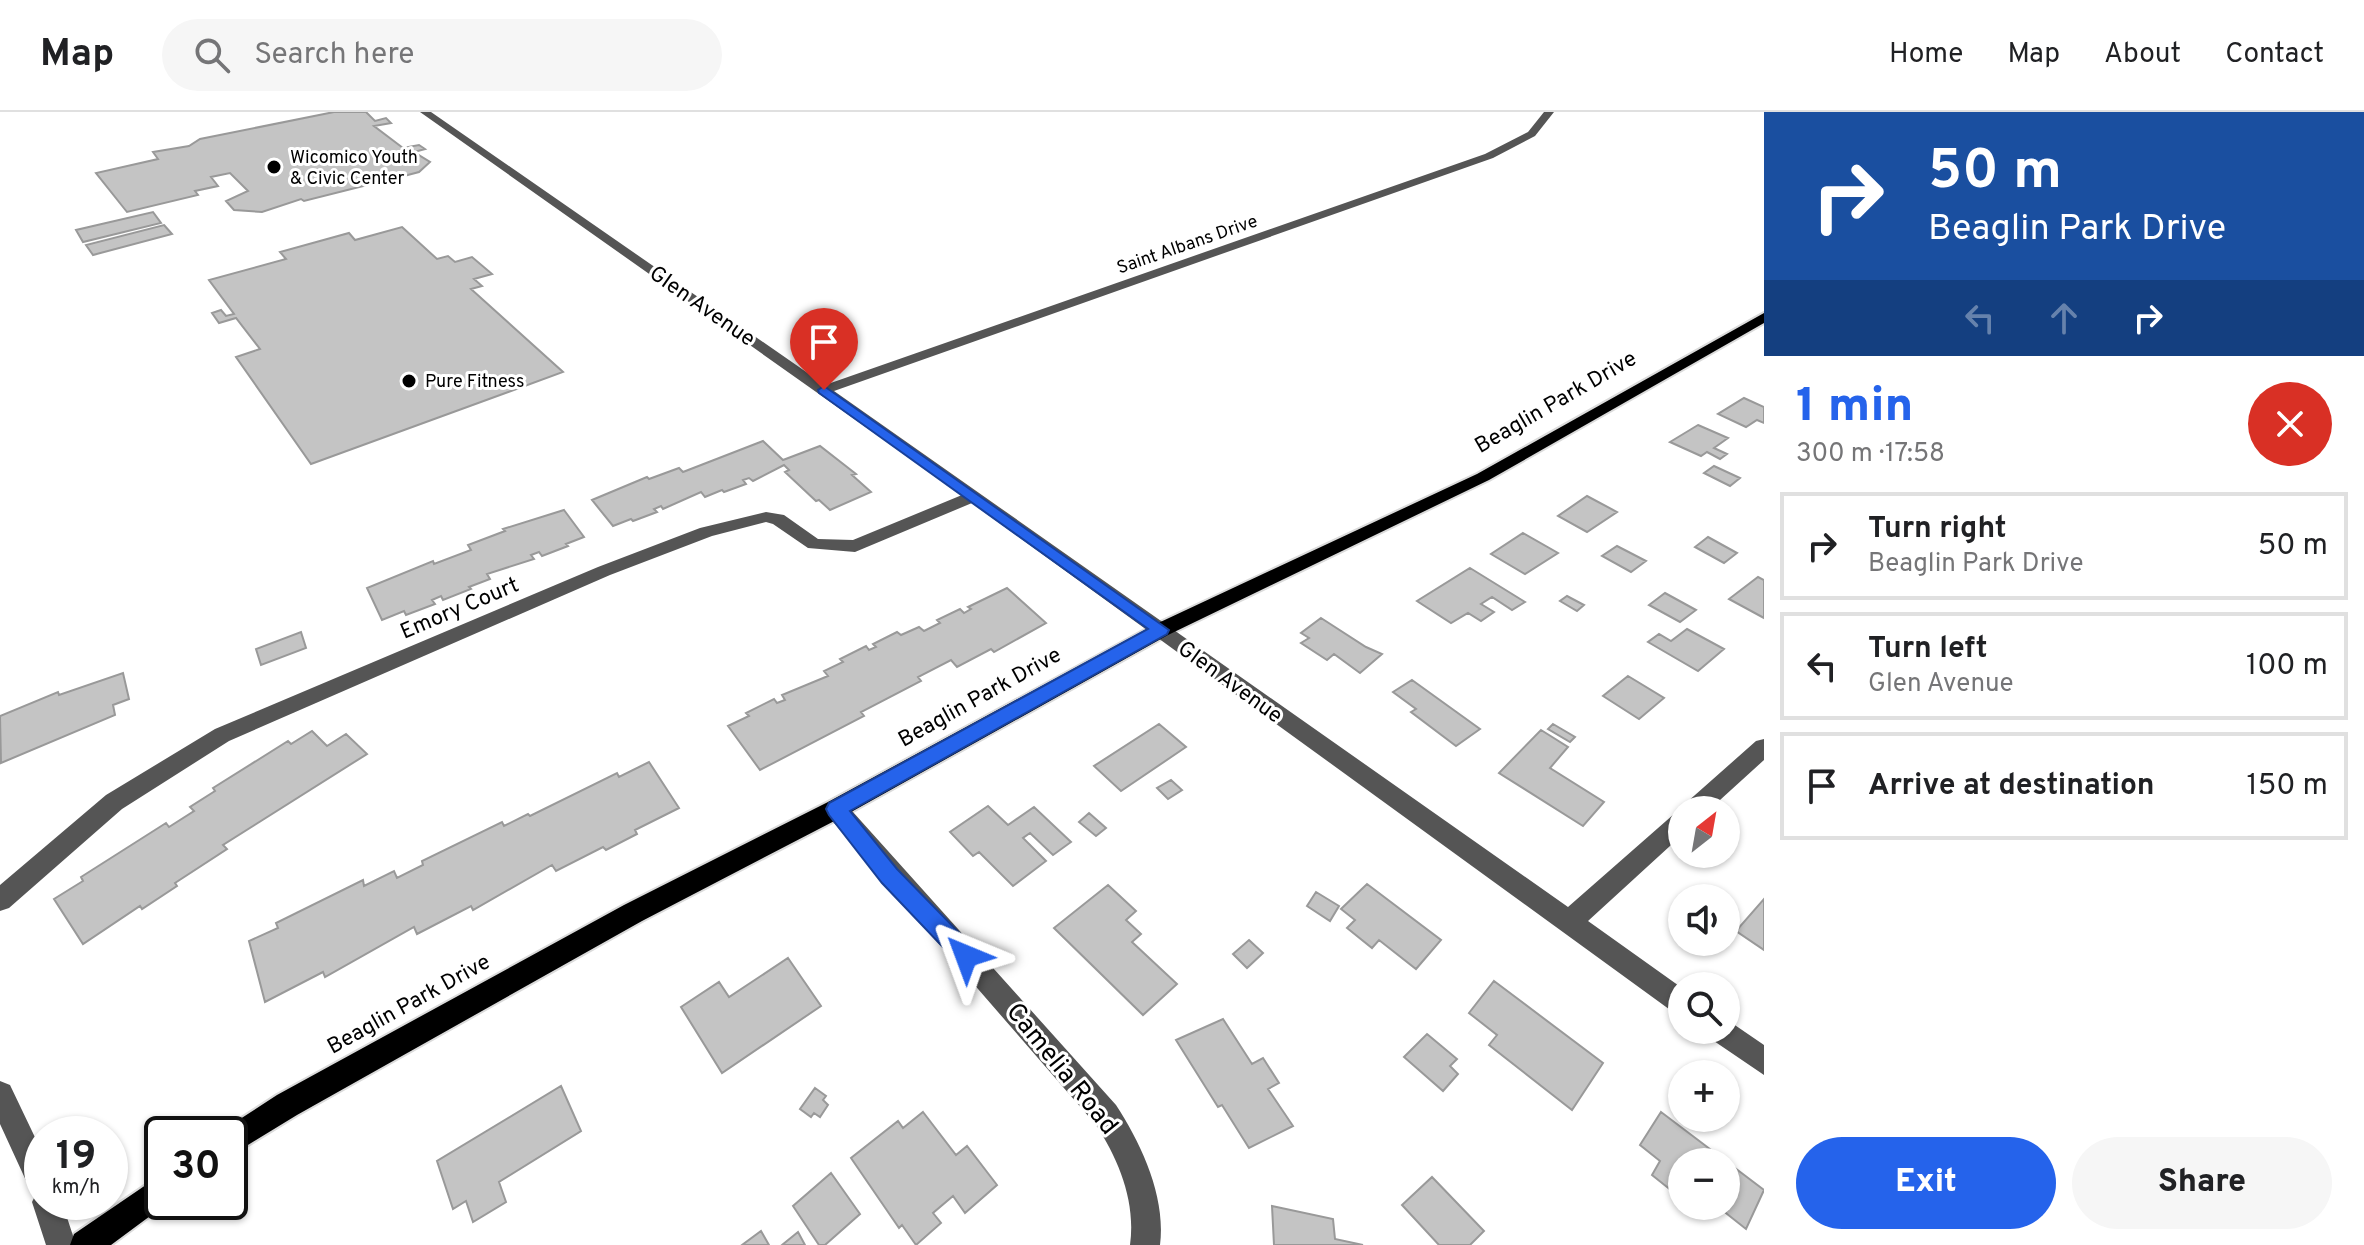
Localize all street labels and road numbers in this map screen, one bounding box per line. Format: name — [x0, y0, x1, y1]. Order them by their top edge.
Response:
street label: Saint Albans Drive — [1114, 211, 1261, 280]
street label: Glen Avenue — [643, 261, 760, 353]
street label: Beaglin Park Drive — [1471, 346, 1642, 460]
street label: Emory Court — [397, 572, 523, 646]
street label: Glen Avenue — [1172, 636, 1287, 730]
street label: Beaglin Park Drive — [894, 642, 1066, 754]
street label: Beaglin Park Drive — [323, 949, 495, 1061]
street label: Camelia Road — [998, 997, 1124, 1142]

